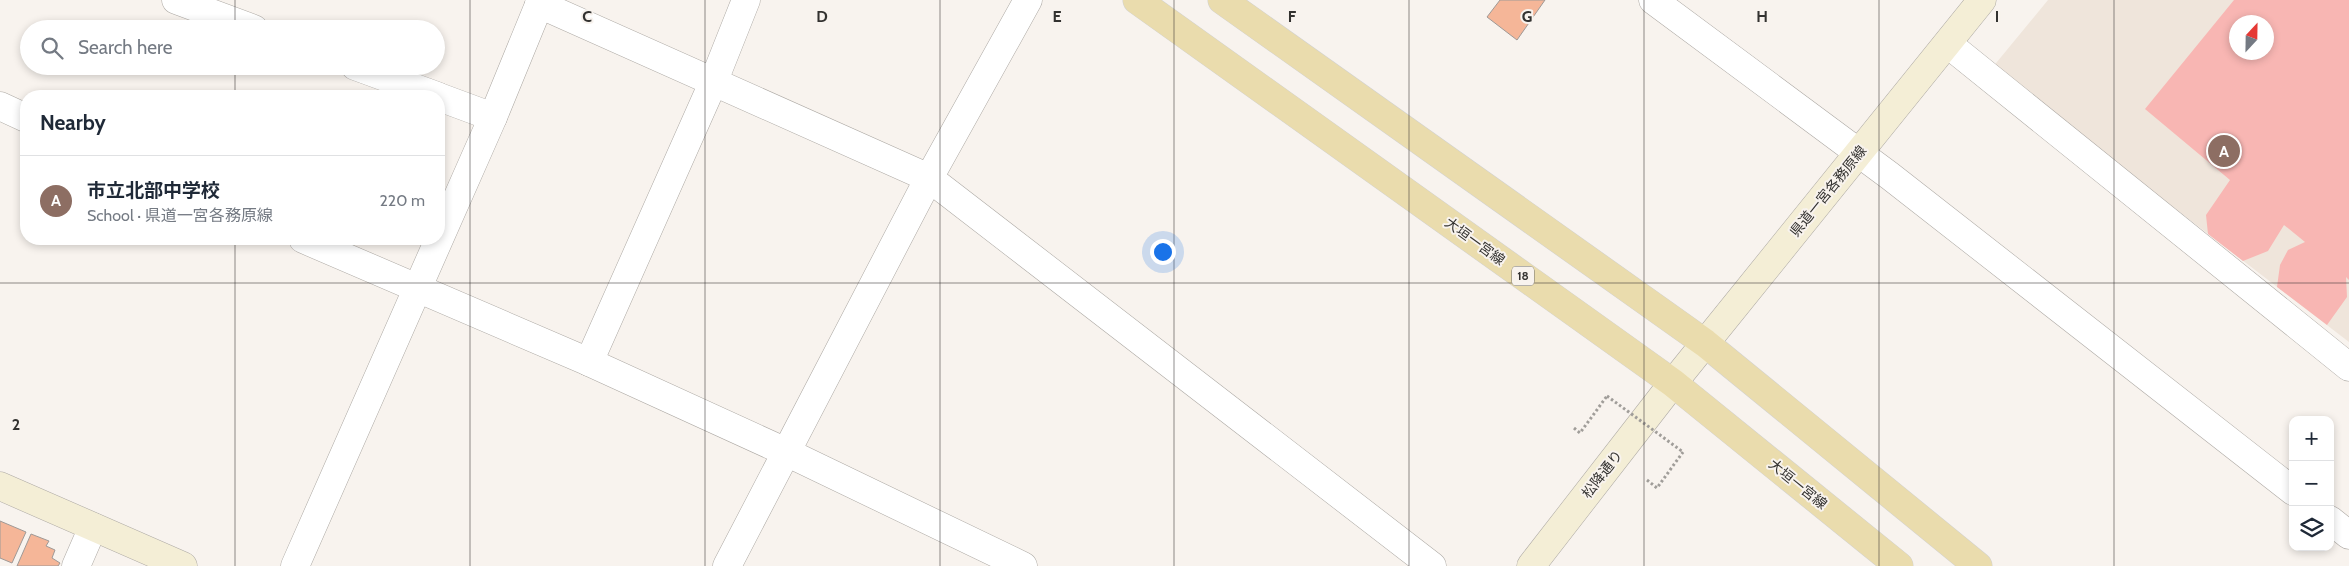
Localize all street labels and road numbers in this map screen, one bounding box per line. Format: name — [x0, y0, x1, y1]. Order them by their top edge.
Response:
street label: 県道一宮各務原線 — [1786, 142, 1870, 240]
street label: 大垣一宮線 — [1441, 213, 1509, 269]
road number: 18 — [1512, 266, 1534, 286]
street label: 松降通り — [1578, 446, 1626, 502]
street label: 大垣一宮線 — [1765, 455, 1831, 513]

